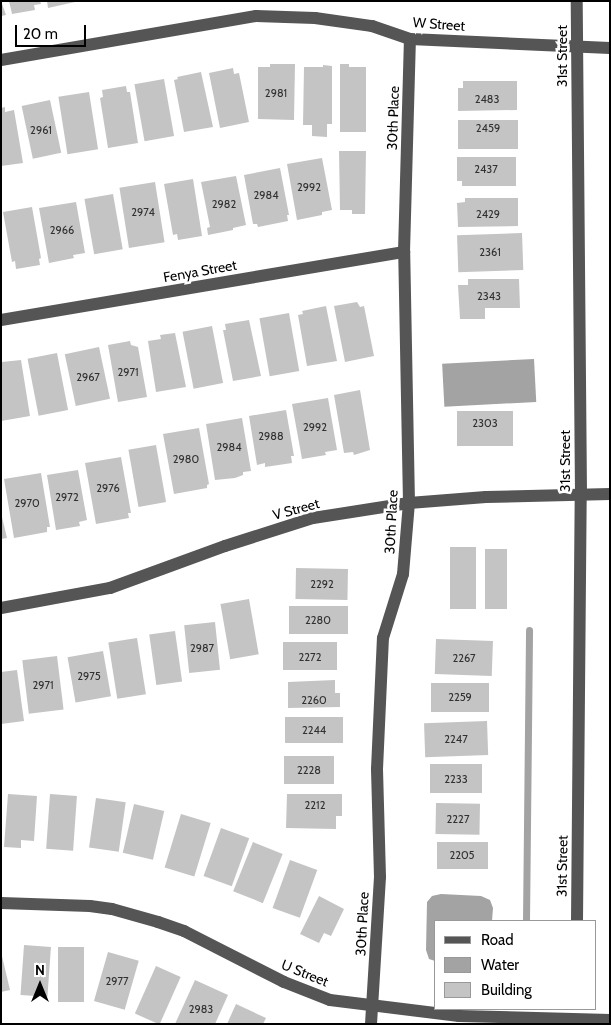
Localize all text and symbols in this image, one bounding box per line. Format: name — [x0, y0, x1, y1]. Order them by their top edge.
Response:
street label: W Street — [412, 14, 466, 34]
scale bar — [18, 15, 89, 47]
text: 20 m — [23, 25, 58, 43]
street label: 31st Street — [554, 25, 570, 87]
house number: 2981 — [265, 86, 287, 100]
street label: 30th Place — [383, 86, 403, 150]
house number: 2483 — [475, 92, 499, 106]
house number: 2459 — [476, 121, 500, 135]
house number: 2961 — [30, 123, 52, 137]
house number: 2437 — [474, 162, 498, 176]
house number: 2992 — [297, 180, 321, 194]
house number: 2984 — [253, 188, 279, 202]
house number: 2982 — [212, 197, 236, 211]
house number: 2974 — [131, 205, 155, 219]
house number: 2429 — [476, 207, 500, 221]
house number: 2966 — [50, 223, 74, 237]
house number: 2361 — [479, 245, 501, 259]
street label: Fenya Street — [162, 256, 238, 286]
house number: 2343 — [477, 289, 501, 303]
house number: 2971 — [117, 365, 139, 379]
house number: 2967 — [76, 370, 100, 384]
house number: 2303 — [472, 416, 498, 430]
house number: 2992 — [303, 420, 327, 434]
house number: 2988 — [258, 429, 284, 443]
street label: 31st Street — [557, 430, 573, 492]
house number: 2984 — [216, 440, 242, 454]
house number: 2980 — [173, 452, 199, 466]
house number: 2976 — [96, 481, 120, 495]
house number: 2972 — [55, 490, 79, 504]
street label: 30th Place — [381, 490, 401, 554]
street label: V Street — [271, 495, 321, 523]
house number: 2970 — [14, 496, 40, 510]
house number: 2292 — [310, 577, 334, 591]
house number: 2280 — [305, 613, 331, 627]
house number: 2987 — [190, 641, 214, 655]
house number: 2272 — [299, 650, 321, 664]
house number: 2267 — [452, 651, 476, 665]
house number: 2975 — [77, 669, 101, 683]
house number: 2971 — [32, 678, 54, 692]
house number: 2259 — [448, 690, 472, 704]
house number: 2260 — [301, 693, 327, 707]
house number: 2244 — [302, 723, 326, 737]
house number: 2247 — [444, 732, 468, 746]
house number: 2228 — [297, 763, 321, 777]
house number: 2233 — [444, 772, 468, 786]
house number: 2212 — [305, 798, 325, 812]
house number: 2227 — [447, 812, 469, 826]
street label: 31st Street — [553, 835, 571, 897]
house number: 2205 — [449, 848, 475, 862]
street label: 30th Place — [352, 892, 372, 956]
legend — [434, 920, 596, 1010]
text: Road — [481, 931, 514, 949]
street label: U Street — [279, 956, 331, 990]
text: Water — [481, 956, 519, 974]
north arrow — [15, 960, 65, 1010]
text: N — [35, 961, 45, 979]
house number: 2977 — [105, 974, 129, 988]
text: Building — [481, 981, 532, 999]
house number: 2983 — [189, 1002, 213, 1016]

